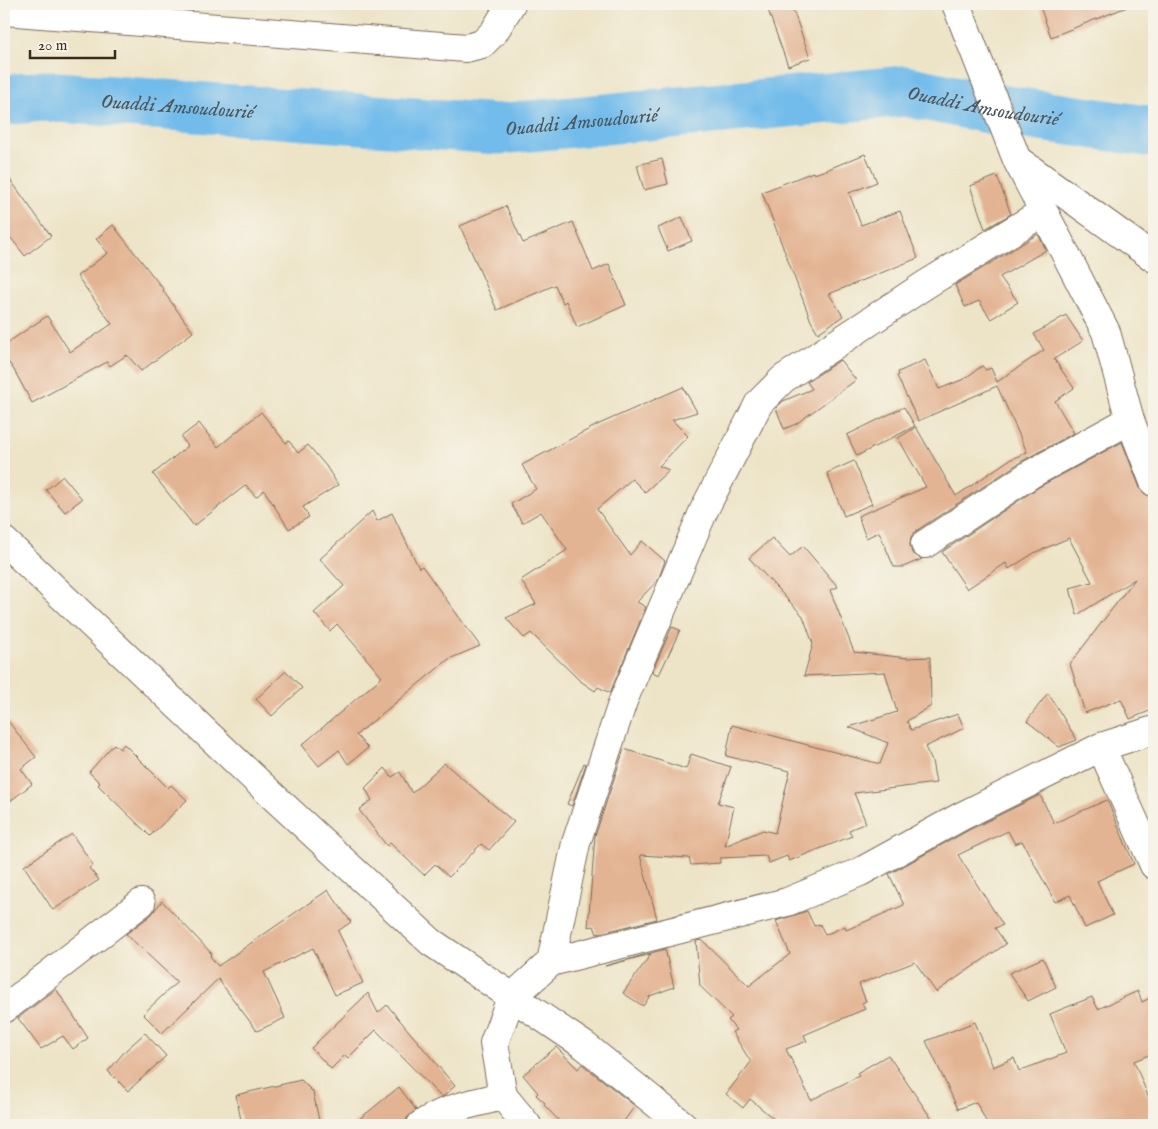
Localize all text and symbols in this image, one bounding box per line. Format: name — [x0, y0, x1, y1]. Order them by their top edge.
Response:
scale bar — [30, 28, 115, 60]
text: 20 m — [38, 36, 68, 55]
water label: Ouaddi Amsoudourié — [905, 81, 1064, 133]
water label: Ouaddi Amsoudourié — [100, 89, 258, 126]
water label: Ouaddi Amsoudourié — [504, 103, 662, 142]

